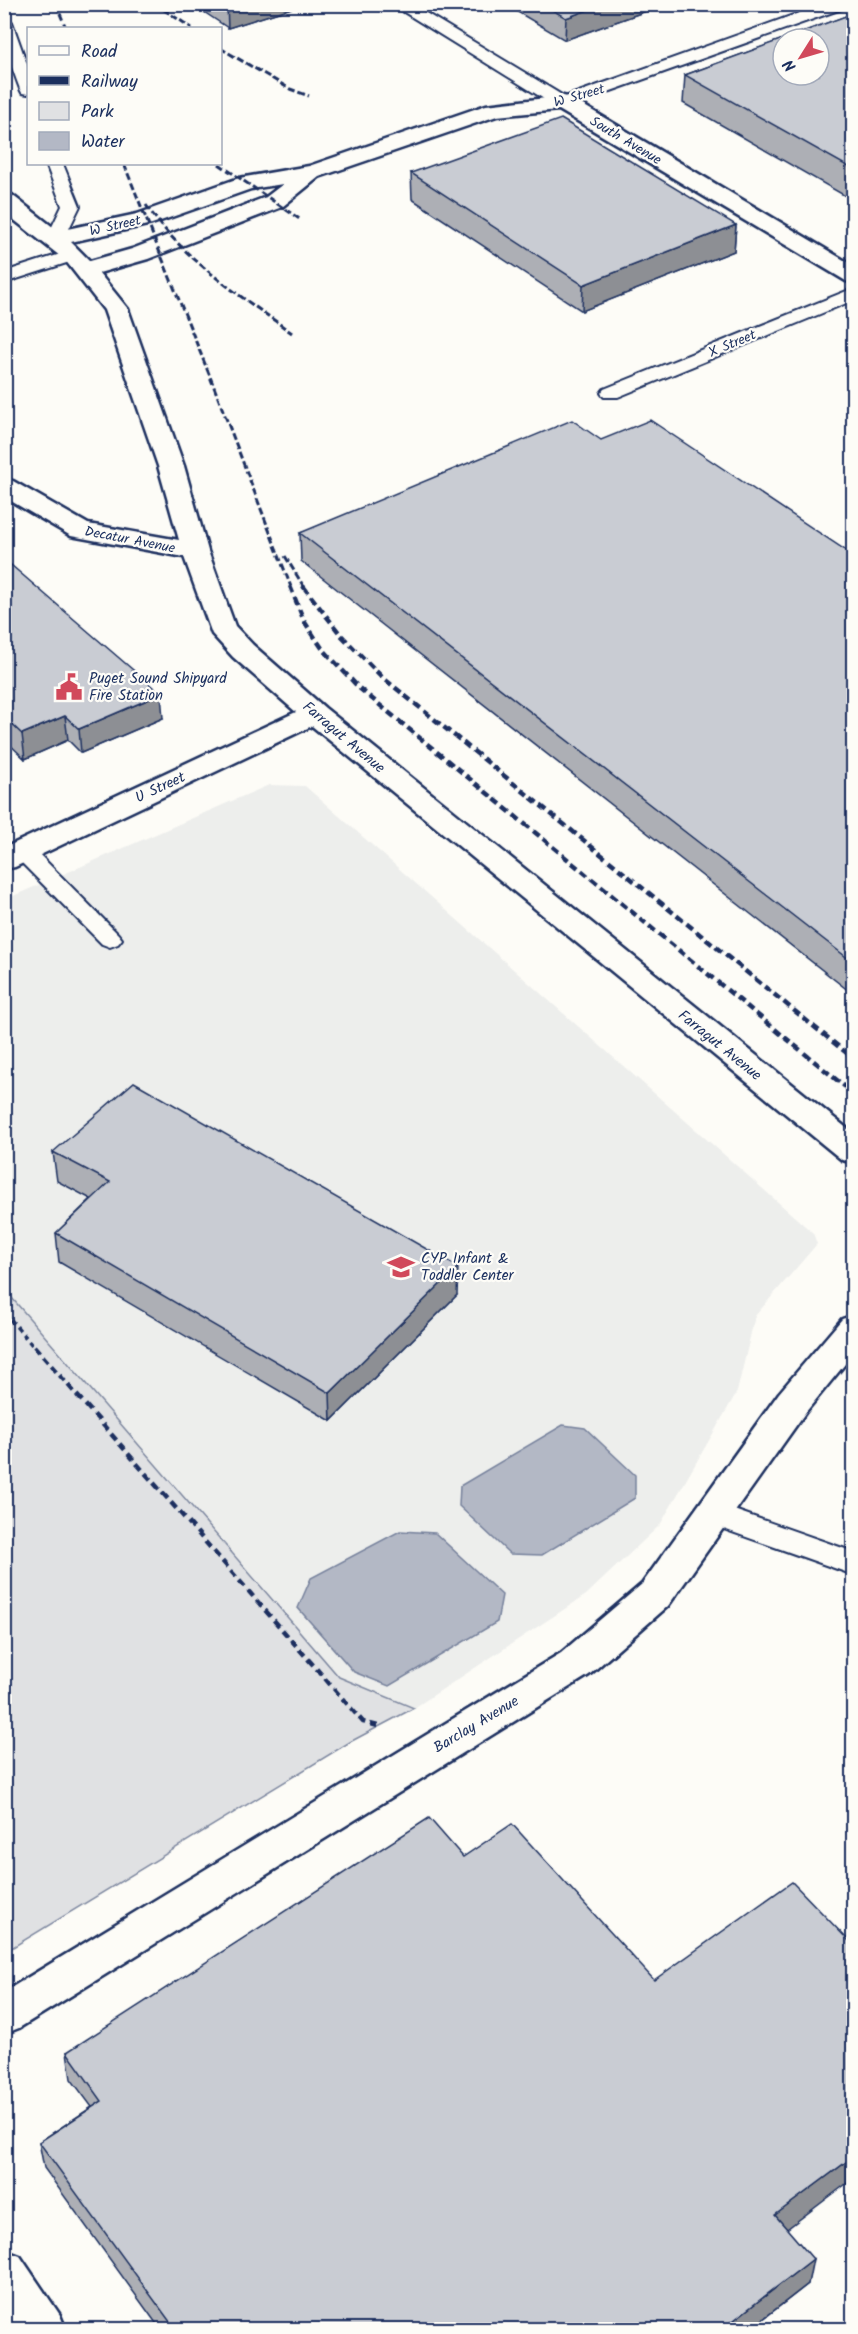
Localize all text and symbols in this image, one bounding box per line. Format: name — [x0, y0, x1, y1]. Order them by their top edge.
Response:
legend — [27, 27, 222, 165]
north arrow — [771, 27, 831, 87]
text: Road — [81, 38, 118, 67]
text: N — [777, 54, 803, 77]
text: Railway — [81, 68, 138, 97]
street label: W Street — [551, 78, 608, 114]
text: Park — [81, 98, 114, 127]
street label: South Avenue — [585, 111, 666, 171]
text: Water — [81, 128, 126, 157]
street label: W Street — [87, 209, 144, 243]
street label: X Street — [705, 324, 760, 364]
street label: Decatur Avenue — [83, 520, 178, 560]
place label: Puget Sound Shipyard Fire Station — [89, 667, 227, 708]
public building icon: Puget Sound Shipyard Fire Station — [54, 672, 84, 702]
street label: Farragut Avenue — [297, 696, 390, 780]
street label: U Street — [131, 766, 190, 810]
street label: Farragut Avenue — [672, 1004, 767, 1087]
place label: CYP Infant & Toddler Center — [421, 1247, 514, 1288]
school or university icon: CYP Infant & Toddler Center — [386, 1252, 416, 1282]
street label: Barclay Avenue — [429, 1690, 524, 1760]

